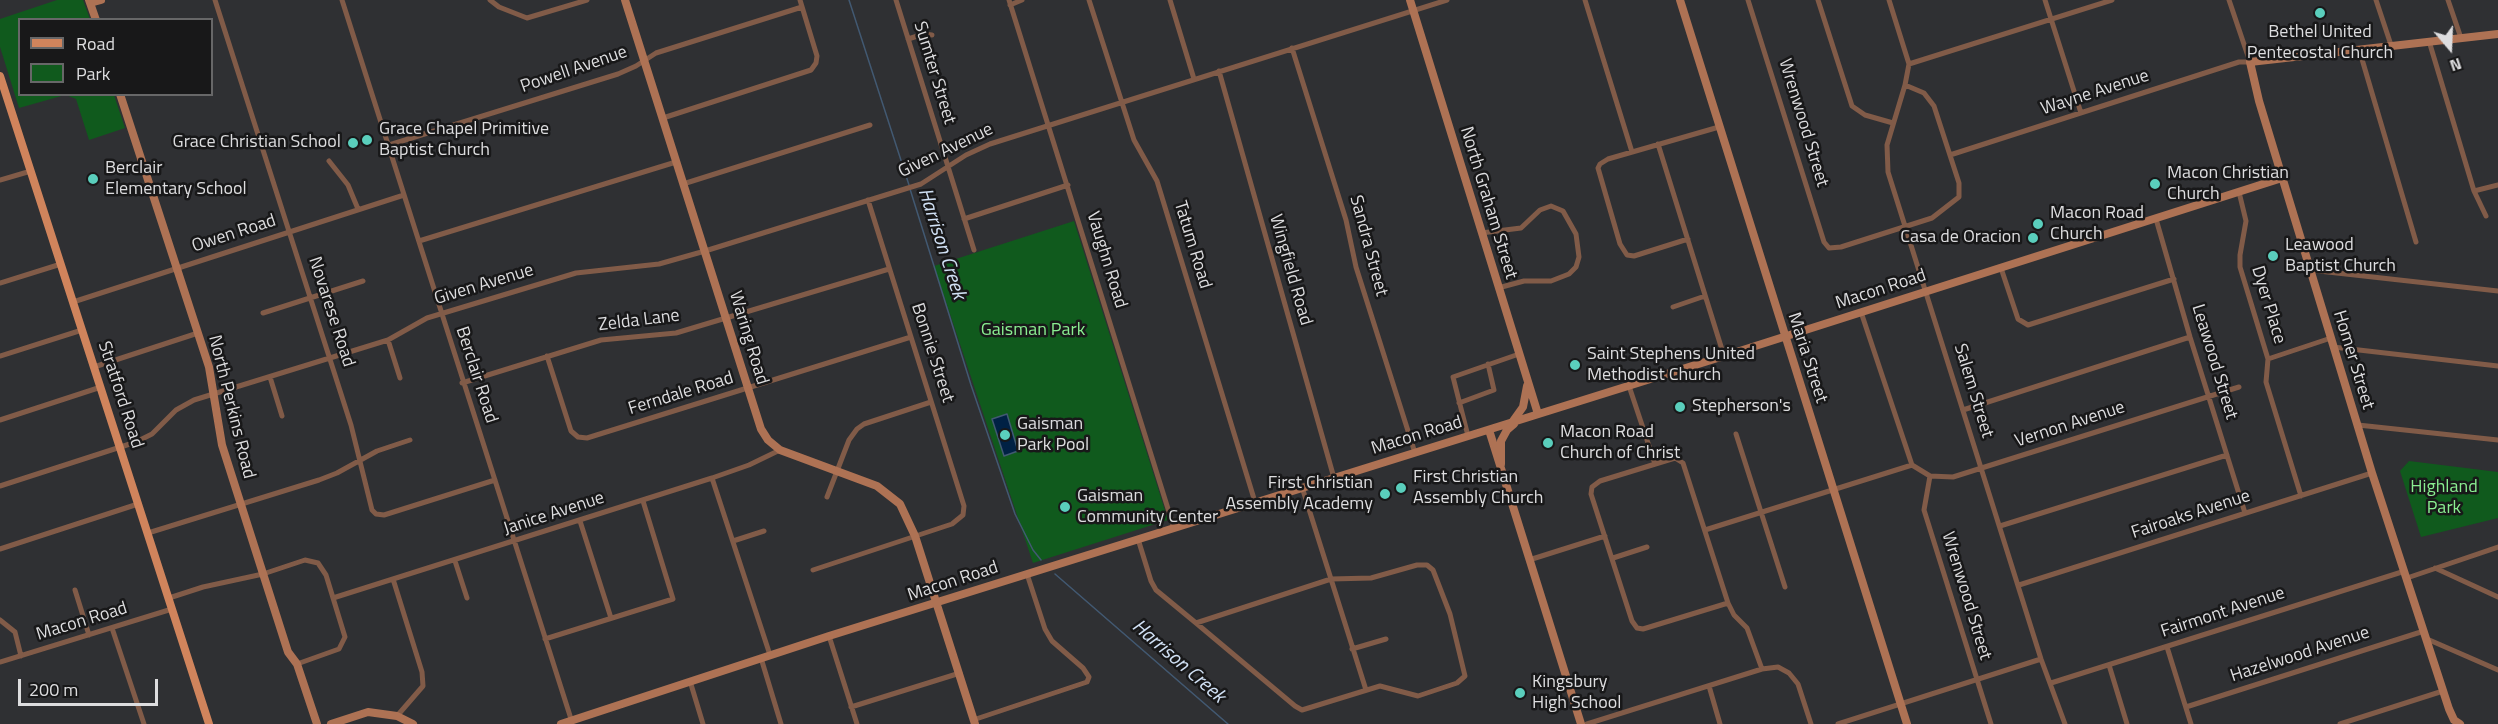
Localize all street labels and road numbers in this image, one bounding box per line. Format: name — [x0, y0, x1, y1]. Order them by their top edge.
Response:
street label: Sumter Street — [908, 19, 960, 127]
street label: Powell Avenue — [518, 42, 630, 98]
street label: Wrenwood Street — [1773, 56, 1833, 190]
street label: Wayne Avenue — [2038, 65, 2152, 121]
street label: Given Avenue — [895, 119, 997, 183]
street label: North Graham Street — [1455, 124, 1521, 282]
street label: Sandra Street — [1344, 193, 1392, 299]
street label: Tatum Road — [1168, 198, 1216, 292]
street label: Vaughn Road — [1081, 209, 1131, 311]
street label: Owen Road — [189, 210, 279, 258]
street label: Wingfield Road — [1264, 212, 1316, 328]
street label: Novarese Road — [303, 254, 359, 370]
street label: Given Avenue — [432, 260, 536, 310]
street label: Dyer Place — [2246, 264, 2290, 346]
street label: Macon Road — [1833, 265, 1929, 315]
street label: Waring Road — [724, 289, 772, 387]
street label: Bonnie Street — [906, 301, 958, 405]
street label: Leawood Street — [2186, 302, 2242, 422]
street label: Zelda Lane — [597, 305, 681, 337]
street label: Homer Street — [2328, 308, 2378, 412]
street label: Maria Street — [1782, 310, 1832, 406]
street label: Berclair Road — [450, 324, 502, 426]
street label: North Perkins Road — [203, 333, 259, 481]
street label: Stratford Road — [93, 339, 147, 451]
street label: Salem Street — [1948, 341, 1998, 441]
street label: Ferndale Road — [626, 368, 736, 420]
street label: Vernon Avenue — [2012, 397, 2128, 453]
street label: Macon Road — [1369, 412, 1465, 460]
street label: Fairoaks Avenue — [2129, 486, 2253, 544]
street label: Janice Avenue — [501, 488, 607, 540]
street label: Wrenwood Street — [1936, 529, 1996, 663]
street label: Macon Road — [905, 557, 1001, 607]
street label: Fairmont Avenue — [2158, 583, 2288, 643]
street label: Macon Road — [34, 598, 130, 646]
street label: Hazelwood Avenue — [2228, 622, 2372, 688]

